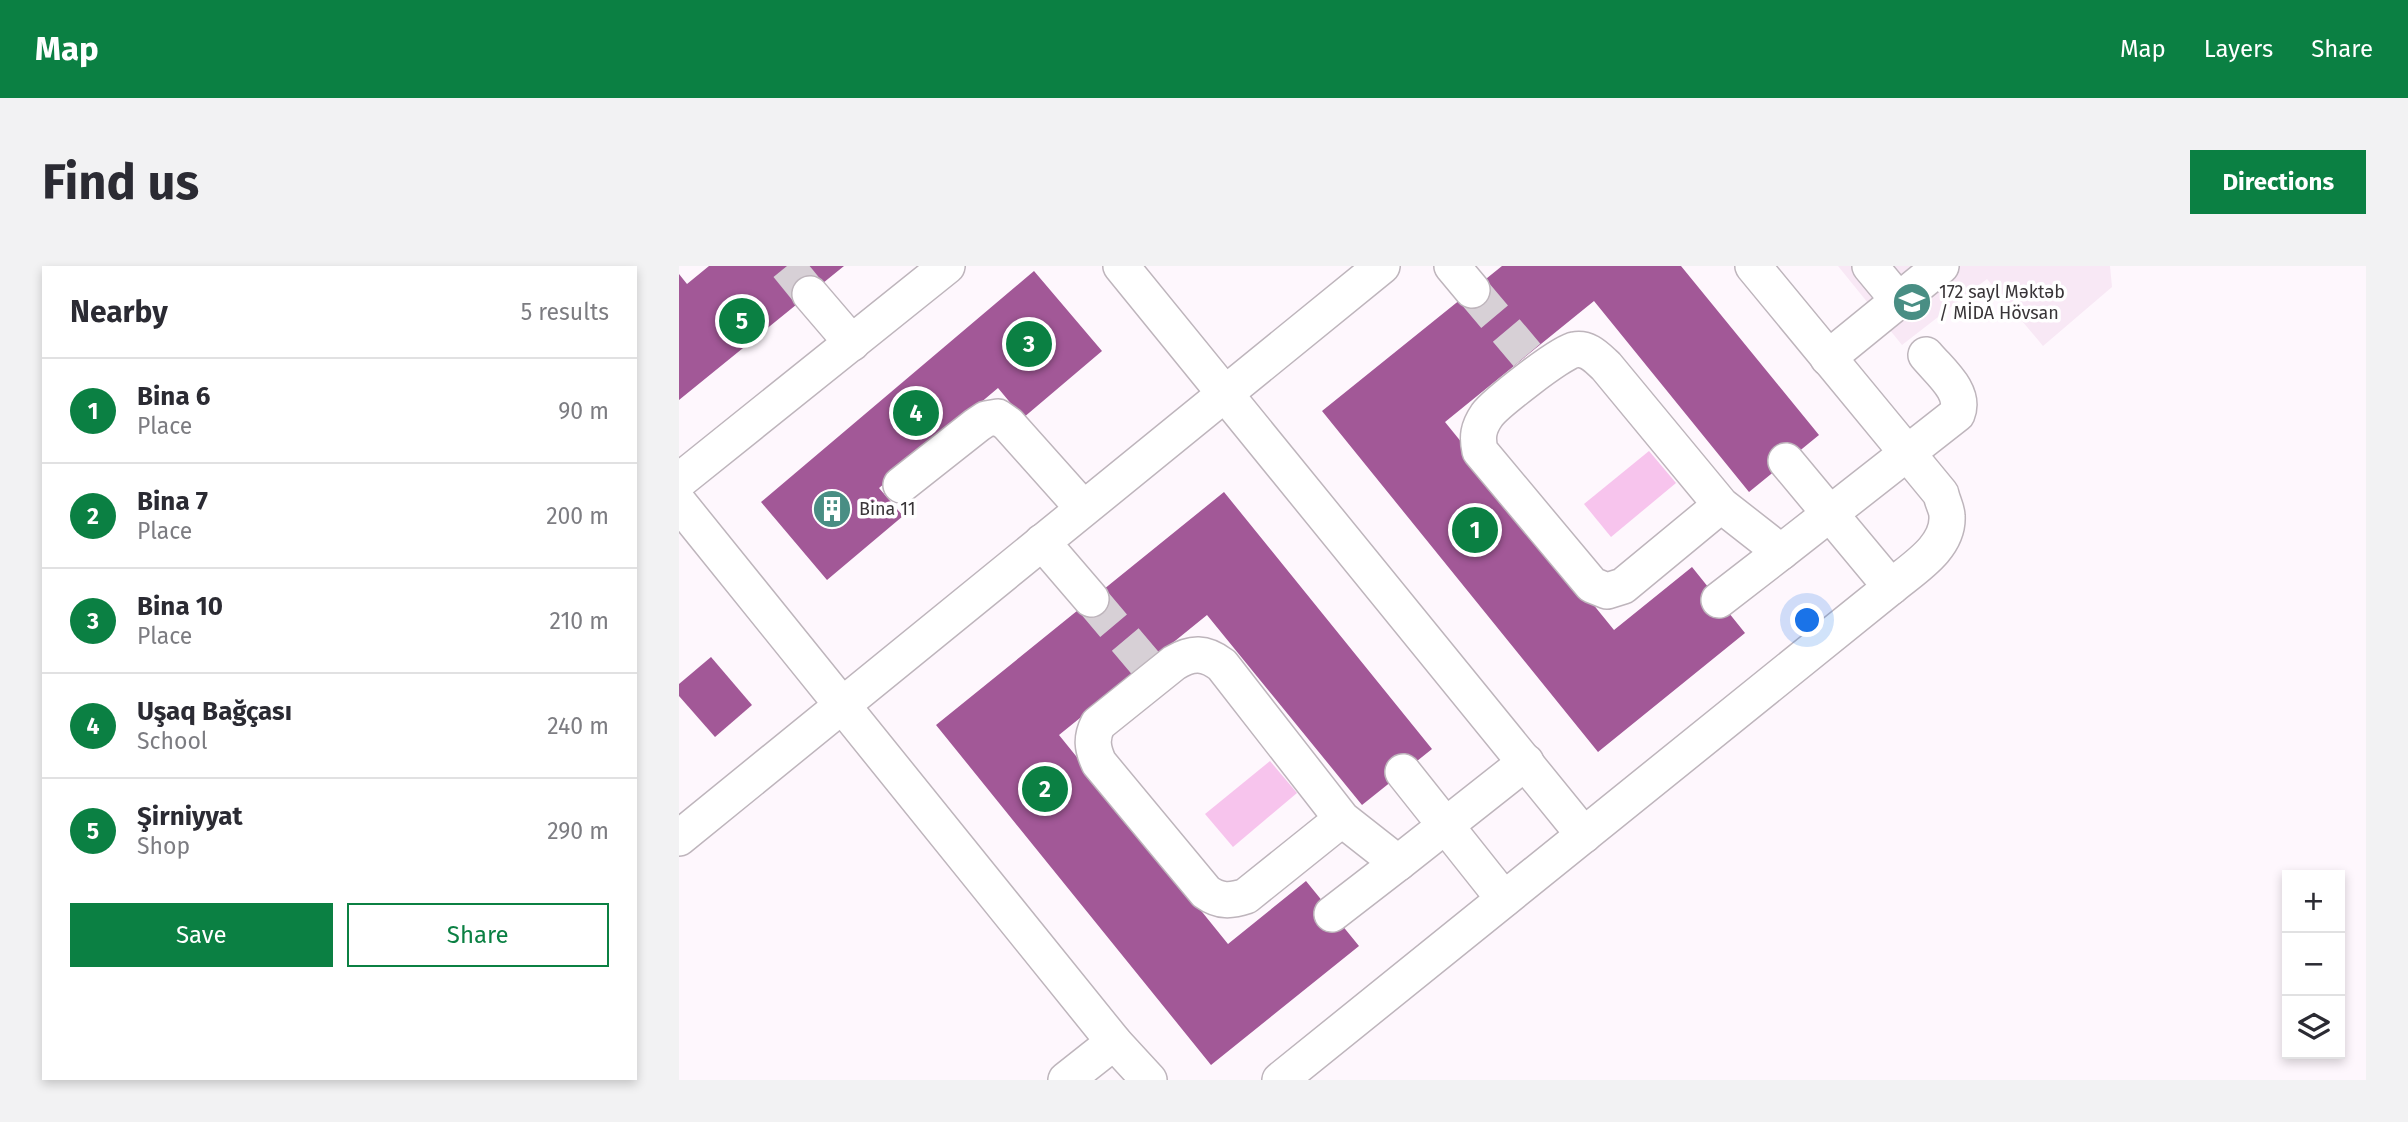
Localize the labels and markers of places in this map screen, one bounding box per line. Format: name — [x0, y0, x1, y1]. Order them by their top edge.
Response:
school or university icon: 172 sayl Məktəb / MİDA Hövsan — [1891, 281, 1933, 323]
place label: 172 sayl Məktəb / MİDA Hövsan — [1939, 281, 2065, 324]
pin: 5 — [719, 295, 765, 347]
pin: 3 — [1006, 318, 1052, 370]
pin: 4 — [893, 387, 939, 439]
building icon: Bina 11 — [811, 488, 853, 530]
place label: Bina 11 — [859, 498, 915, 520]
pin: 1 — [1452, 504, 1498, 556]
pin: 2 — [1022, 763, 1068, 815]

